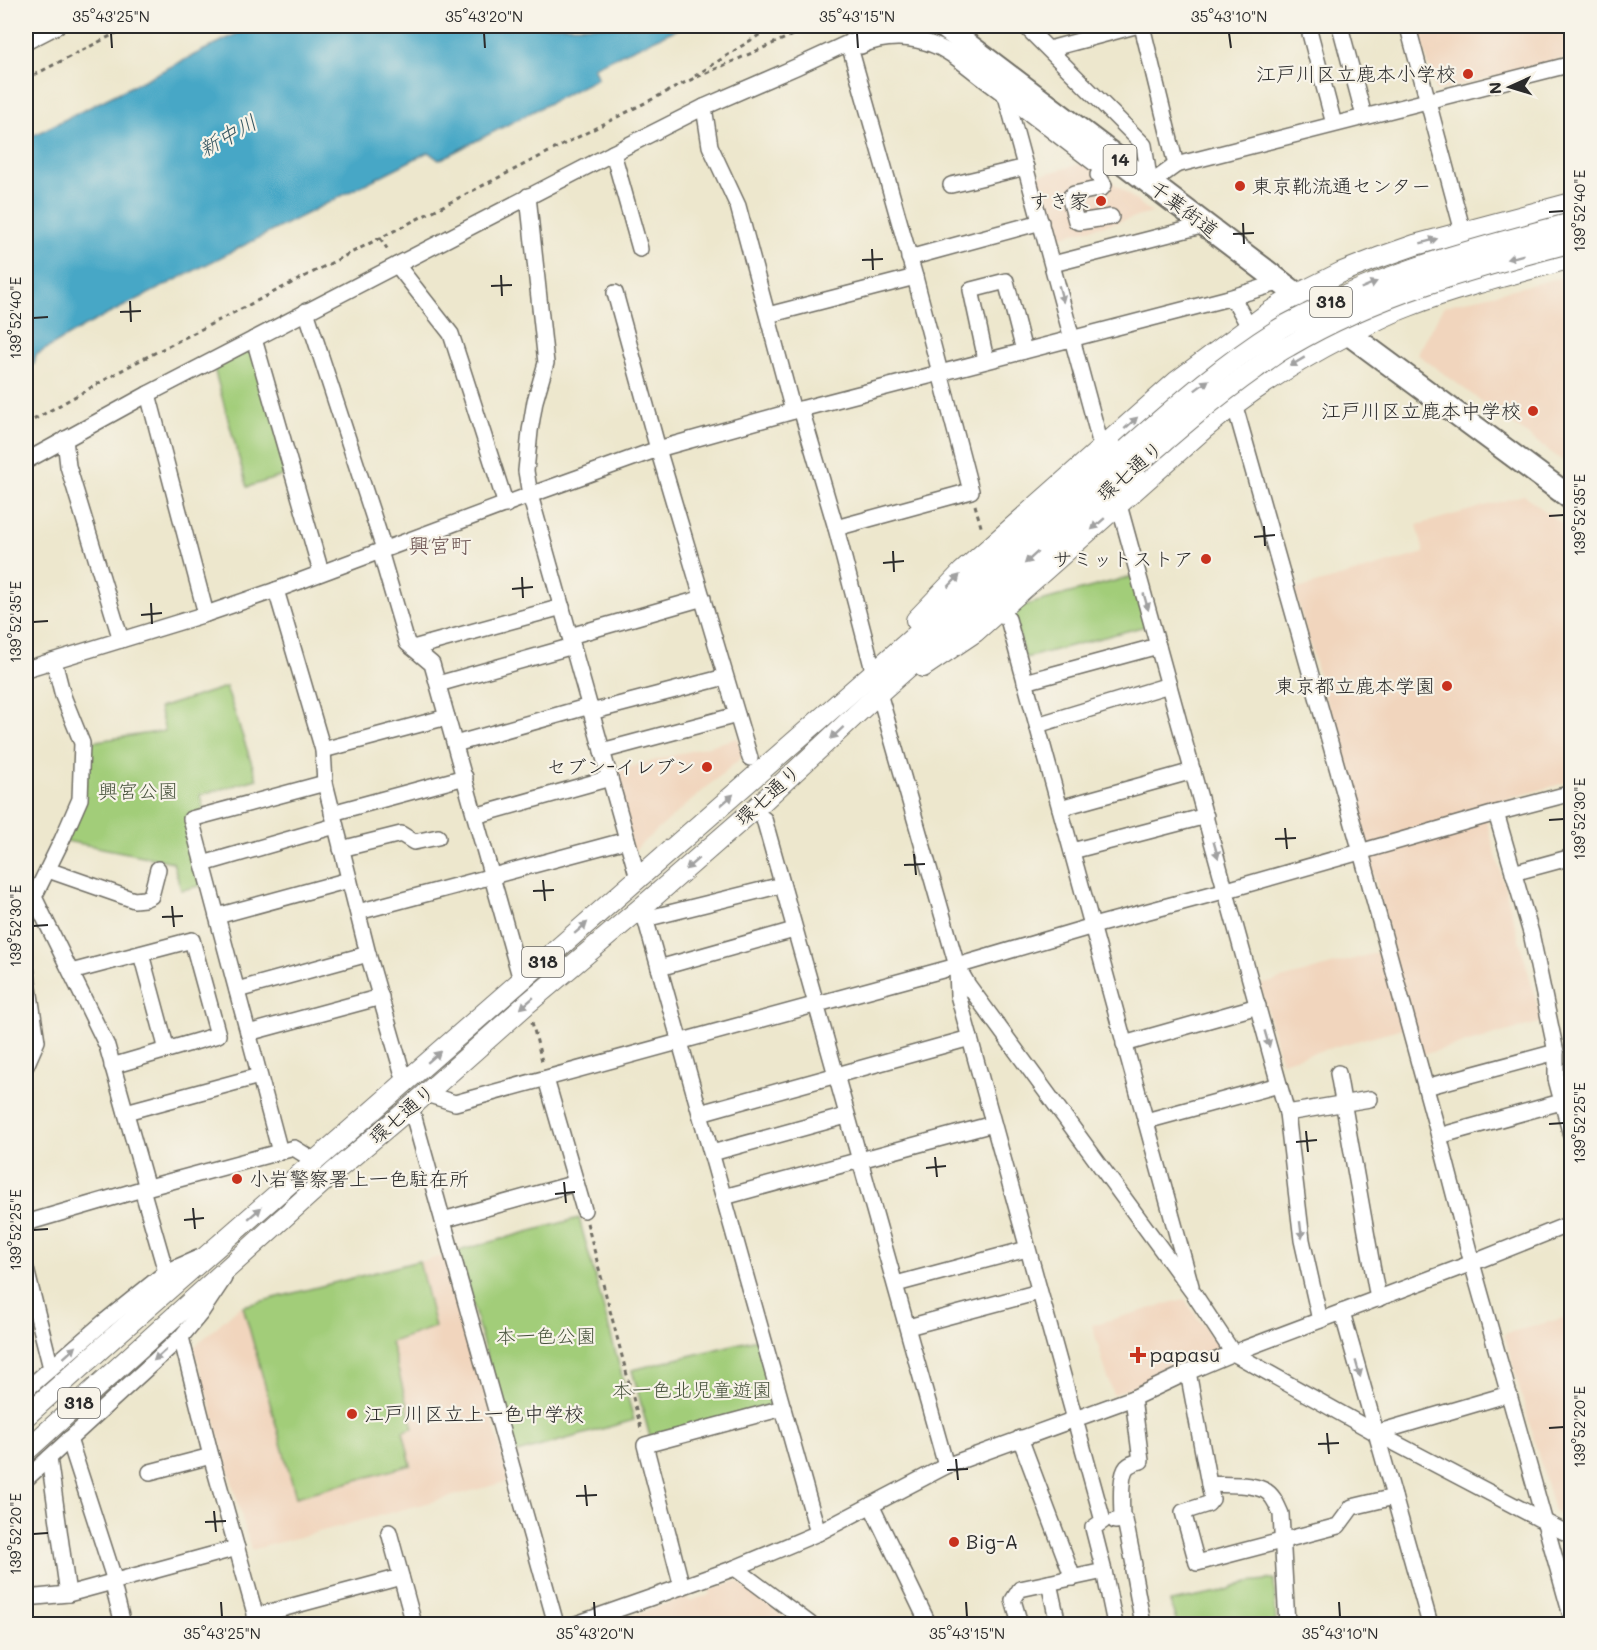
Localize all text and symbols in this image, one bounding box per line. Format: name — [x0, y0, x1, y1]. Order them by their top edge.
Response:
text: 35°43'25"N — [72, 6, 150, 26]
text: 35°43'20"N — [445, 6, 523, 26]
text: 35°43'15"N — [819, 6, 895, 26]
text: 35°43'10"N — [1191, 6, 1267, 26]
north arrow — [1480, 57, 1540, 117]
place label: 江戸川区立鹿本小学校 — [1256, 60, 1456, 86]
marker: 江戸川区立鹿本小学校 — [1461, 67, 1475, 81]
text: N — [1484, 81, 1505, 95]
water label: 新中川 — [193, 108, 261, 162]
road number: 14 — [1104, 145, 1136, 175]
text: 139°52'40"E — [1569, 169, 1589, 252]
place label: 東京靴流通センター — [1252, 172, 1431, 198]
street label: 千葉街道 — [1145, 174, 1224, 243]
marker: 東京靴流通センター — [1233, 179, 1247, 193]
place label: すき家 — [1029, 187, 1089, 213]
marker: すき家 — [1094, 194, 1108, 208]
one-way arrow — [1421, 236, 1439, 245]
one-way arrow — [1506, 253, 1524, 262]
text: 139°52'40"E — [5, 276, 25, 359]
one-way arrow — [1360, 280, 1378, 290]
one-way arrow — [1056, 285, 1066, 303]
road number: 318 — [1310, 287, 1352, 317]
one-way arrow — [1289, 356, 1306, 367]
one-way arrow — [1194, 379, 1210, 391]
place label: 江戸川区立鹿本中学校 — [1321, 397, 1521, 423]
marker: 江戸川区立鹿本中学校 — [1526, 404, 1540, 418]
one-way arrow — [1123, 417, 1138, 430]
street label: 環七通り — [1091, 434, 1168, 506]
text: 139°52'35"E — [1569, 474, 1589, 556]
one-way arrow — [1090, 517, 1105, 531]
district label: 興宮町 — [409, 531, 472, 558]
place label: サミットストア — [1052, 545, 1194, 571]
one-way arrow — [1024, 551, 1039, 564]
marker: サミットストア — [1199, 552, 1213, 566]
one-way arrow — [946, 574, 960, 588]
text: 139°52'35"E — [5, 581, 25, 663]
one-way arrow — [1142, 593, 1151, 611]
place label: 東京都立鹿本学園 — [1275, 672, 1435, 698]
marker: 東京都立鹿本学園 — [1440, 679, 1454, 693]
one-way arrow — [829, 726, 844, 740]
place label: セブン-イレブン — [547, 753, 695, 779]
street label: 環七通り — [729, 758, 806, 831]
marker: セブン-イレブン — [700, 760, 714, 774]
park label: 興宮公園 — [98, 777, 178, 803]
text: 139°52'30"E — [1569, 777, 1589, 860]
one-way arrow — [719, 794, 734, 807]
one-way arrow — [1211, 841, 1221, 859]
one-way arrow — [684, 857, 700, 870]
text: 139°52'30"E — [5, 884, 25, 967]
one-way arrow — [573, 921, 588, 935]
road number: 318 — [522, 947, 564, 977]
one-way arrow — [519, 997, 535, 1010]
one-way arrow — [1262, 1029, 1272, 1048]
one-way arrow — [426, 1051, 441, 1064]
street label: 環七通り — [363, 1077, 440, 1149]
text: 139°52'25"E — [1569, 1082, 1589, 1164]
place label: 小岩警察署上一色駐在所 — [249, 1165, 469, 1191]
marker: 小岩警察署上一色駐在所 — [230, 1172, 244, 1186]
text: 139°52'25"E — [5, 1189, 25, 1271]
one-way arrow — [247, 1207, 262, 1220]
one-way arrow — [1296, 1221, 1305, 1240]
park label: 本一色公園 — [496, 1322, 596, 1348]
place label: papasu — [1150, 1341, 1220, 1367]
one-way arrow — [62, 1345, 77, 1359]
one-way arrow — [153, 1348, 168, 1362]
marker: papasu — [1131, 1348, 1145, 1362]
one-way arrow — [1354, 1360, 1363, 1378]
park label: 本一色北児童遊園 — [612, 1376, 772, 1402]
text: 139°52'20"E — [1569, 1386, 1589, 1468]
road number: 318 — [58, 1388, 100, 1418]
place label: 江戸川区立上一色中学校 — [364, 1400, 584, 1426]
marker: 江戸川区立上一色中学校 — [345, 1407, 359, 1421]
text: 139°52'20"E — [5, 1493, 25, 1575]
place label: Big-A — [966, 1528, 1018, 1554]
marker: Big-A — [947, 1535, 961, 1549]
text: 35°43'25"N — [183, 1623, 261, 1643]
text: 35°43'20"N — [556, 1623, 634, 1643]
text: 35°43'15"N — [929, 1623, 1005, 1643]
text: 35°43'10"N — [1302, 1623, 1378, 1643]

